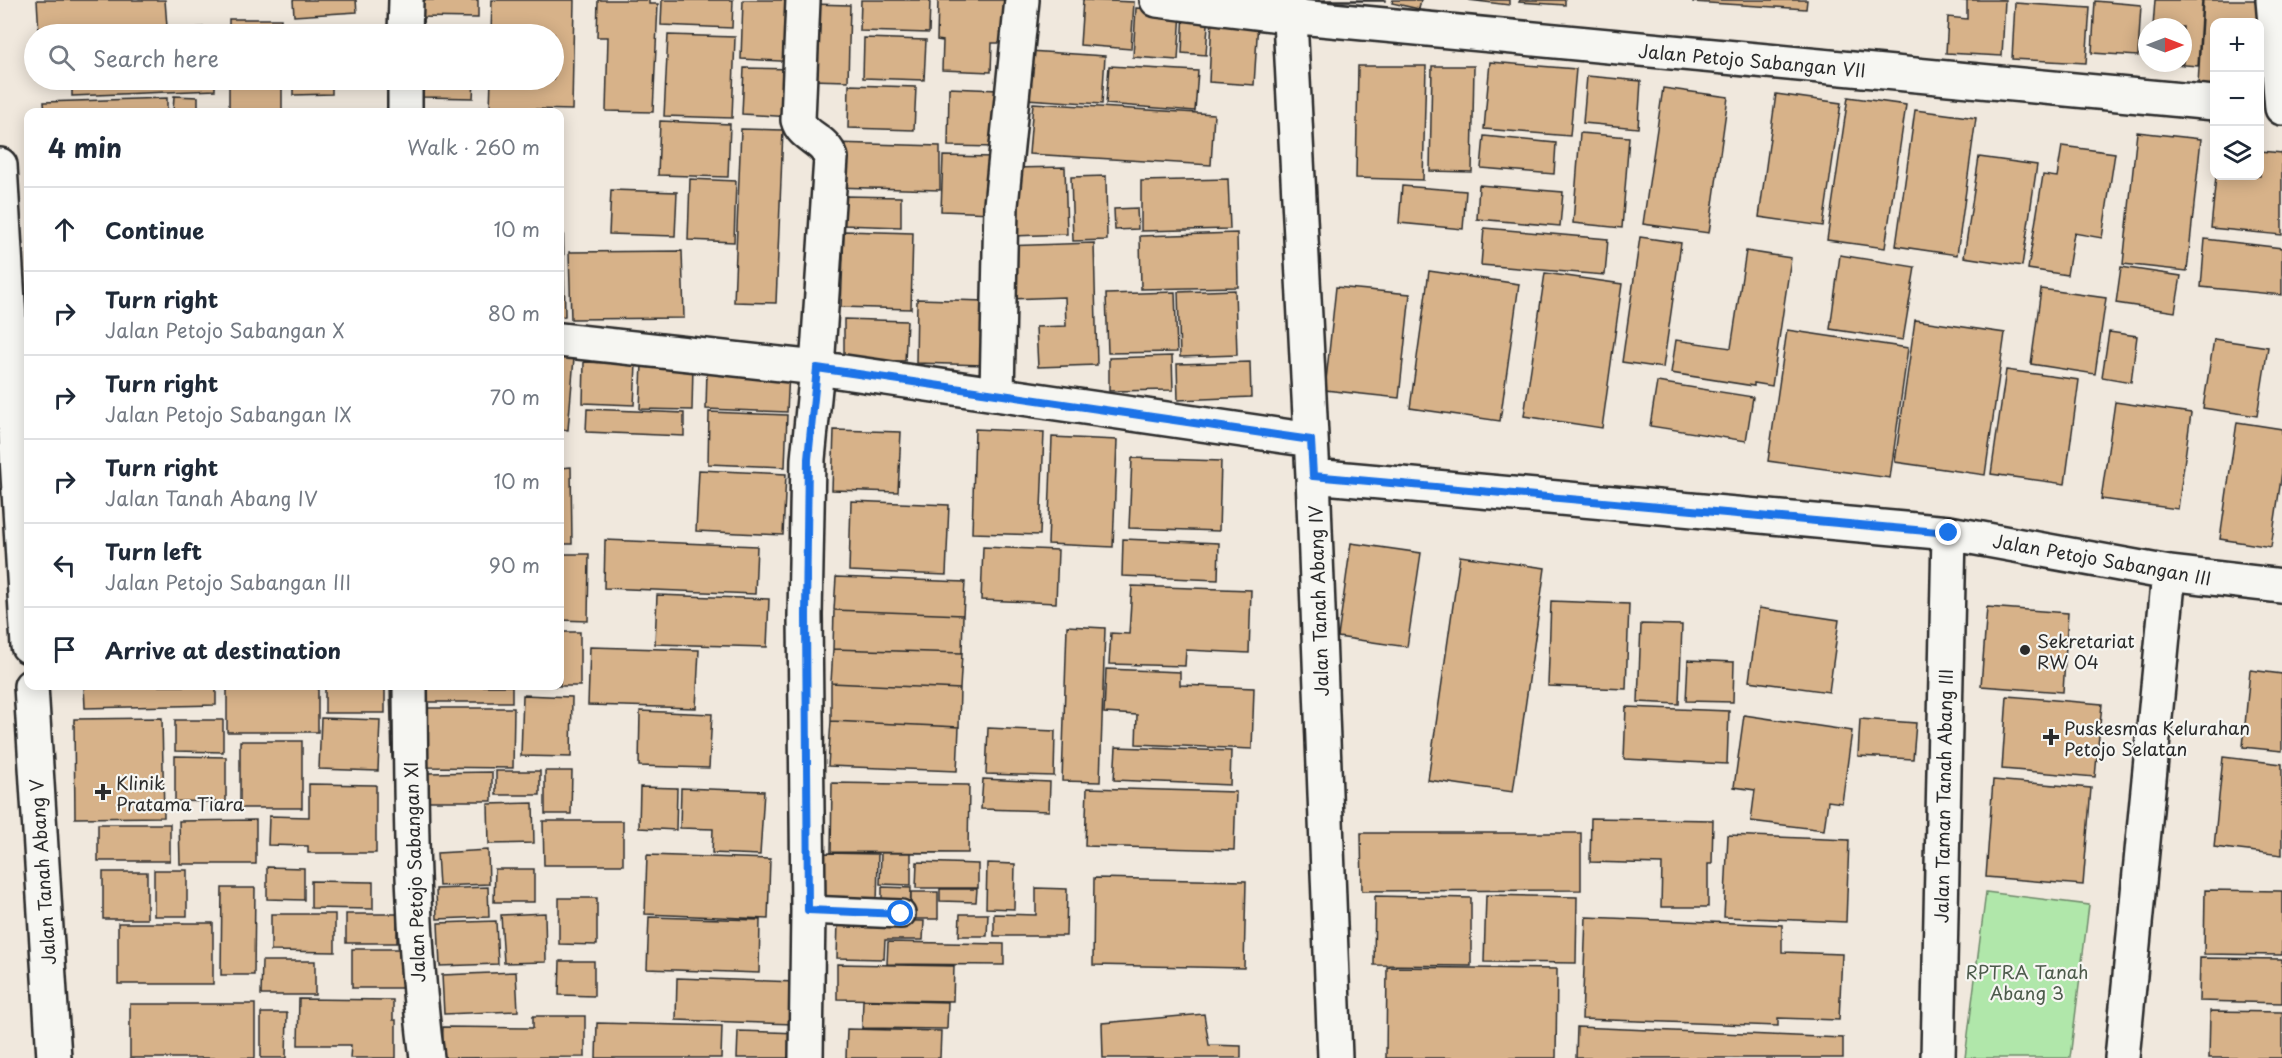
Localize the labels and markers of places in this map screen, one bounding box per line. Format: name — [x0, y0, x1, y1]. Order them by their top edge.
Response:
place label: Sekretariat RW 04 — [2037, 627, 2135, 675]
marker: Sekretariat RW 04 — [2018, 643, 2032, 657]
place label: Puskesmas Kelurahan Petojo Selatan — [2064, 714, 2250, 762]
marker: Puskesmas Kelurahan Petojo Selatan — [2042, 728, 2060, 746]
place label: Klinik Pratama Tiara — [116, 769, 245, 817]
marker: Klinik Pratama Tiara — [94, 783, 112, 801]

